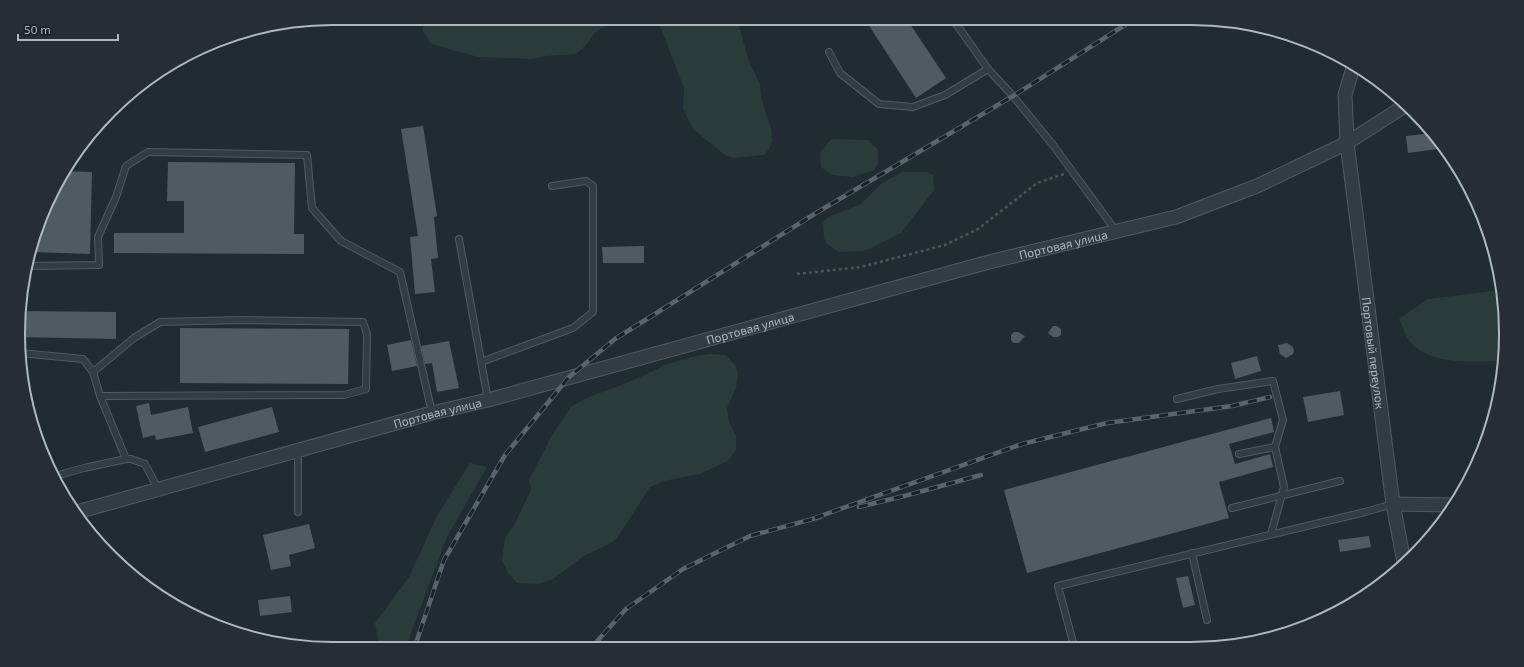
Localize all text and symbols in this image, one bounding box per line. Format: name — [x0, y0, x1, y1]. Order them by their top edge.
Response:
scale bar — [18, 16, 118, 42]
text: 50 m — [24, 22, 51, 36]
street label: Портовая улица — [1018, 227, 1109, 262]
street label: Портовый переулок — [1360, 296, 1388, 410]
street label: Портовая улица — [705, 309, 796, 347]
street label: Портовая улица — [392, 395, 483, 430]

